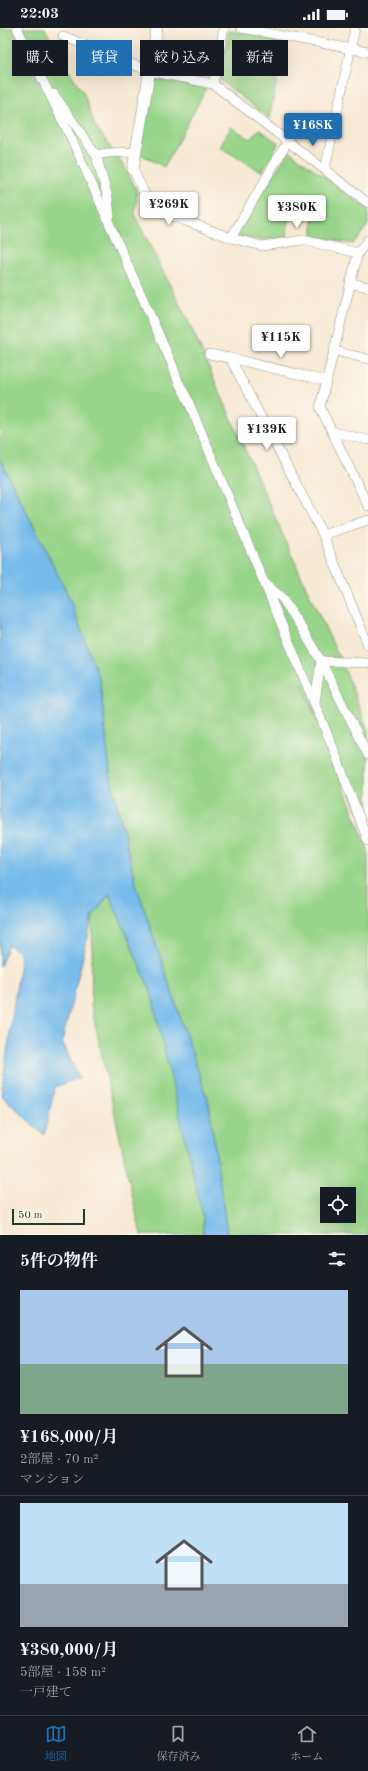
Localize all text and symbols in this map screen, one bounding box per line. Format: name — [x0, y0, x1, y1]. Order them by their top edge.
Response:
text: 22:03 — [20, 7, 59, 22]
chip: 購入 — [12, 40, 68, 76]
chip: 賃貸 — [76, 40, 132, 76]
chip: 絞り込み — [140, 40, 224, 76]
chip: 新着 — [232, 40, 288, 76]
pin: ¥168K — [285, 113, 341, 147]
text: ¥168K — [293, 119, 333, 132]
pin: ¥269K — [141, 192, 197, 226]
pin: ¥380K — [269, 195, 325, 229]
text: ¥269K — [149, 198, 189, 211]
text: ¥380K — [277, 201, 317, 214]
pin: ¥115K — [253, 325, 309, 359]
text: ¥115K — [261, 331, 301, 344]
pin: ¥139K — [239, 417, 295, 451]
text: ¥139K — [247, 423, 287, 436]
map controls — [320, 1187, 356, 1223]
button: locate — [320, 1187, 356, 1223]
scale bar — [12, 1207, 85, 1226]
text: 50 m — [18, 1210, 43, 1221]
icon: filters — [326, 1248, 348, 1270]
text: 5件の物件 — [20, 1253, 98, 1270]
icon: home — [148, 1316, 220, 1388]
text: ¥168,000/月 — [20, 1429, 118, 1446]
text: 2部屋 · 70 m² — [20, 1453, 98, 1466]
text: マンション — [20, 1473, 84, 1486]
icon: home — [148, 1529, 220, 1601]
text: ¥380,000/月 — [20, 1642, 118, 1659]
text: 5部屋 · 158 m² — [20, 1666, 106, 1679]
text: 一戸建て — [20, 1686, 72, 1699]
tab: 地図 — [45, 1723, 67, 1765]
tab: 保存済み — [156, 1723, 200, 1765]
tab: ホーム — [290, 1723, 323, 1765]

